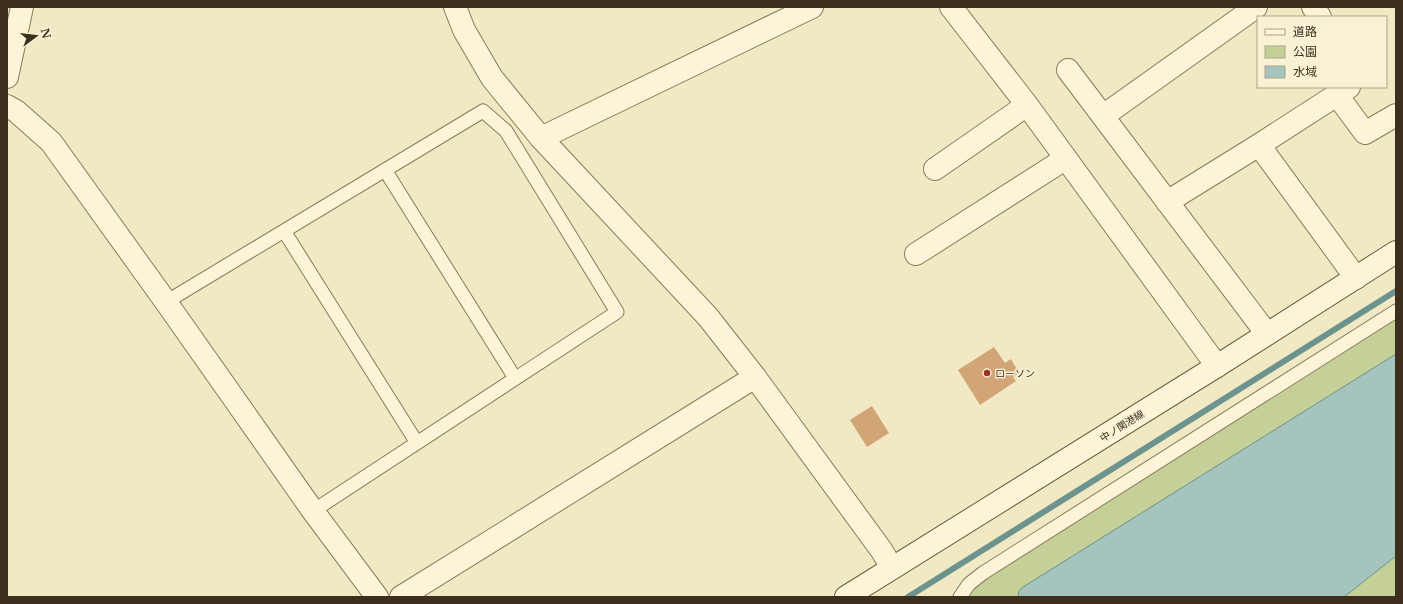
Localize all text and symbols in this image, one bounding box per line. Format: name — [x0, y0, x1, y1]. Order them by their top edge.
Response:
north arrow — [16, 16, 56, 56]
legend — [1257, 16, 1387, 88]
text: 道路 — [1293, 24, 1317, 39]
text: N — [38, 27, 54, 41]
text: 公園 — [1293, 44, 1317, 59]
text: 水域 — [1293, 64, 1317, 79]
place label: ローソン — [995, 367, 1035, 380]
marker: ローソン — [982, 368, 992, 378]
street label: 中ノ関港線 — [1097, 407, 1147, 445]

